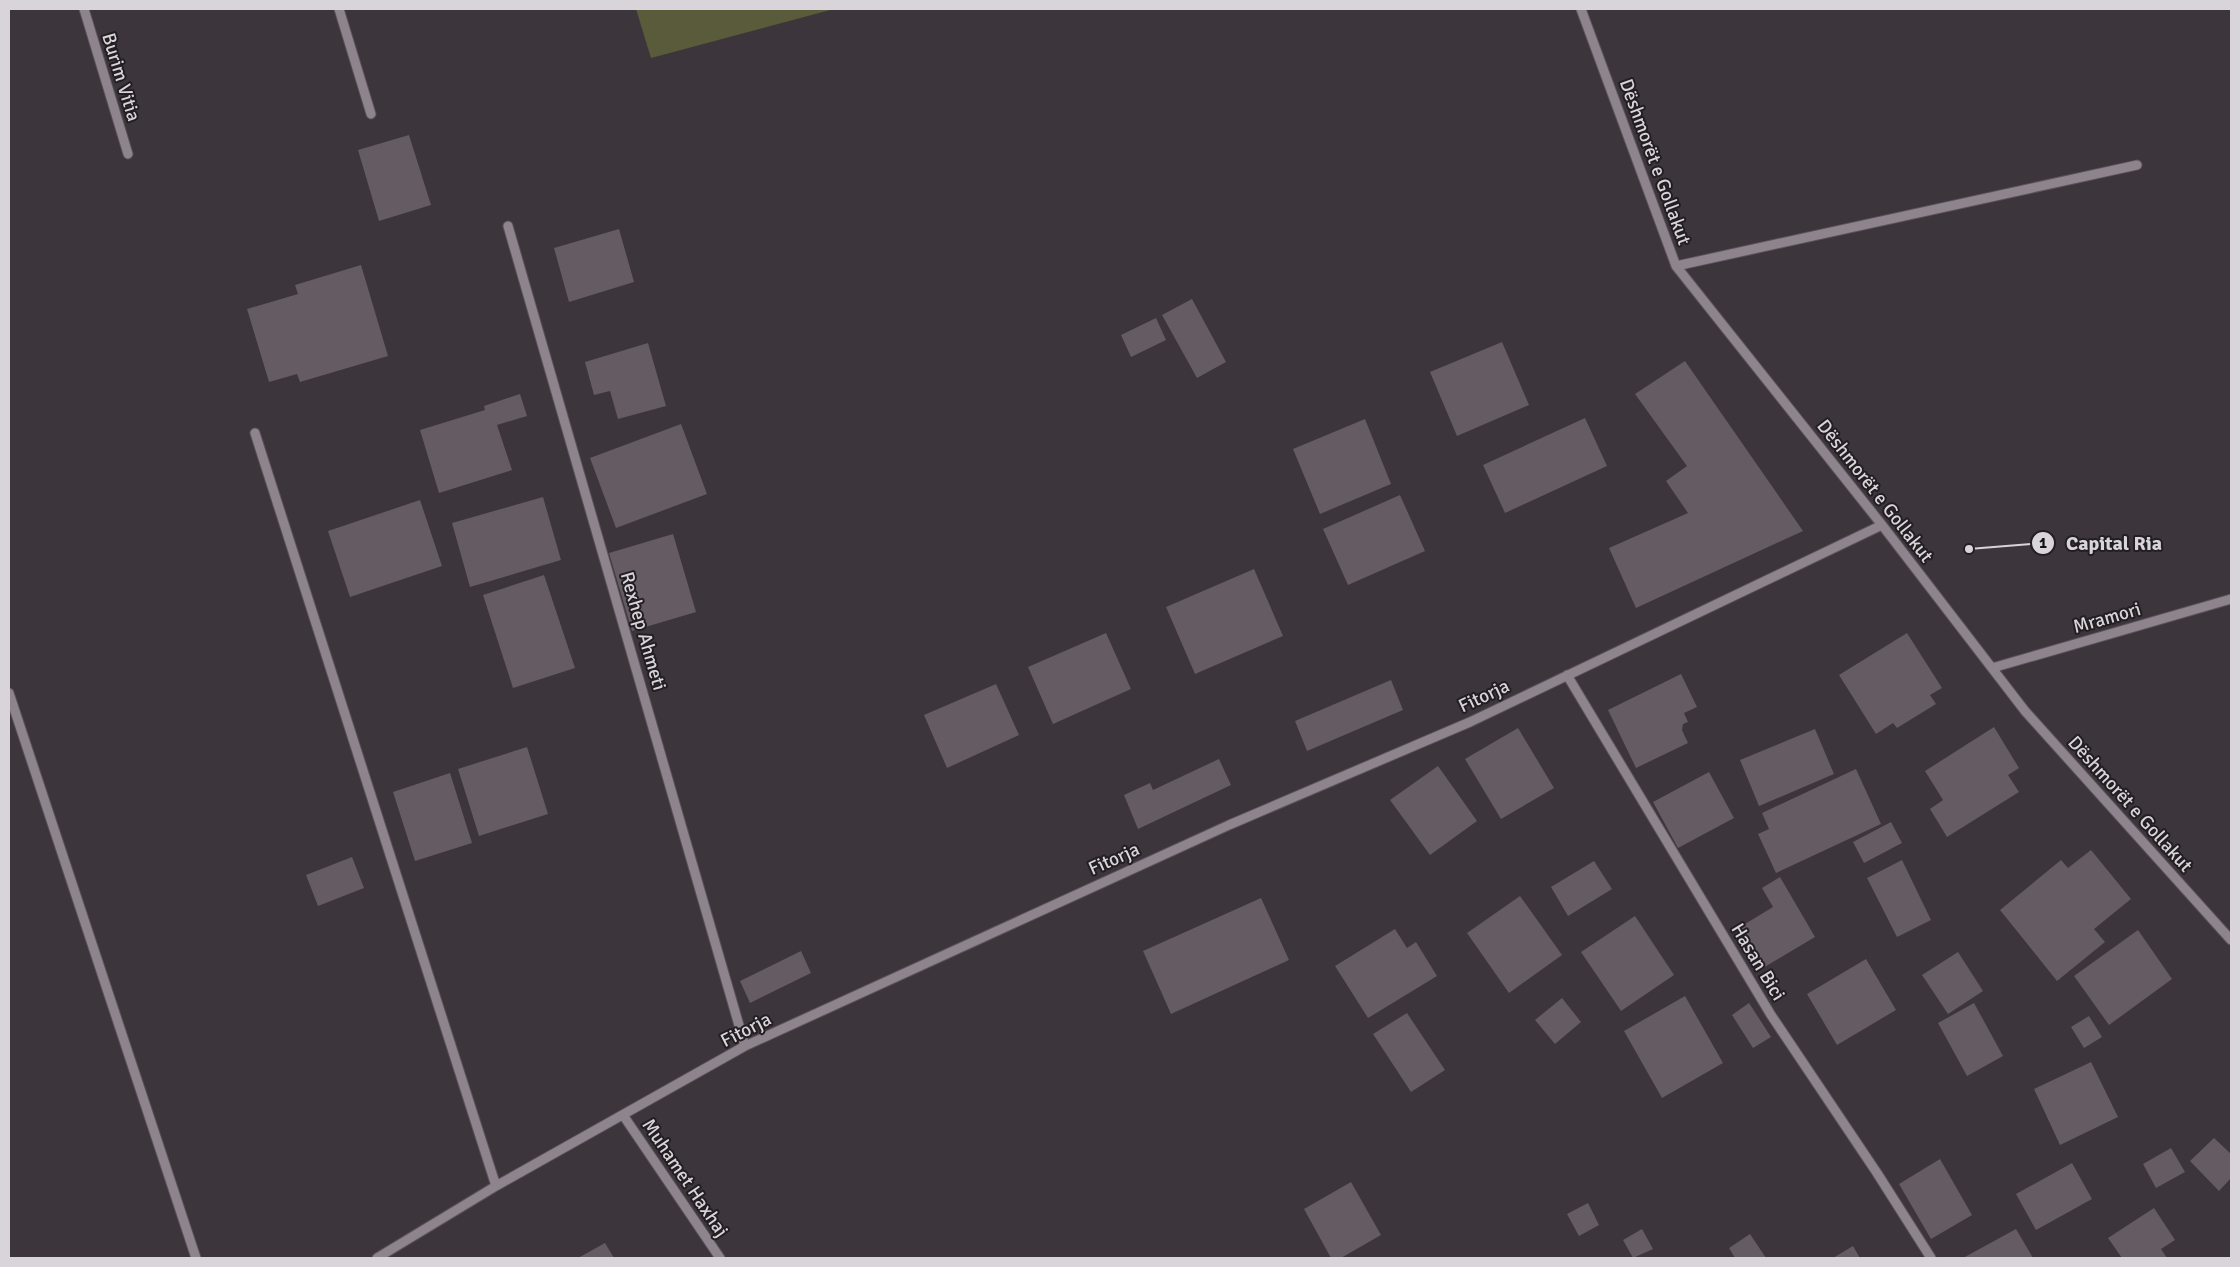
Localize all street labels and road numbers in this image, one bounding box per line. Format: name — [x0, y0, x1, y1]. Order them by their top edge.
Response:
street label: Burim Vitia — [96, 30, 146, 124]
street label: Dëshmorët e Gollakut — [1614, 76, 1696, 249]
street label: Dëshmorët e Gollakut — [1812, 415, 1939, 568]
street label: Rexhep Ahmeti — [615, 569, 671, 693]
street label: Mramori — [2070, 597, 2144, 639]
street label: Fitorja — [1455, 674, 1513, 718]
street label: Dëshmorët e Gollakut — [2062, 731, 2198, 877]
street label: Fitorja — [1085, 837, 1143, 881]
street label: Hasan Bici — [1726, 919, 1790, 1005]
street label: Fitorja — [717, 1007, 775, 1053]
street label: Muhamet Haxhaj — [637, 1114, 733, 1242]

